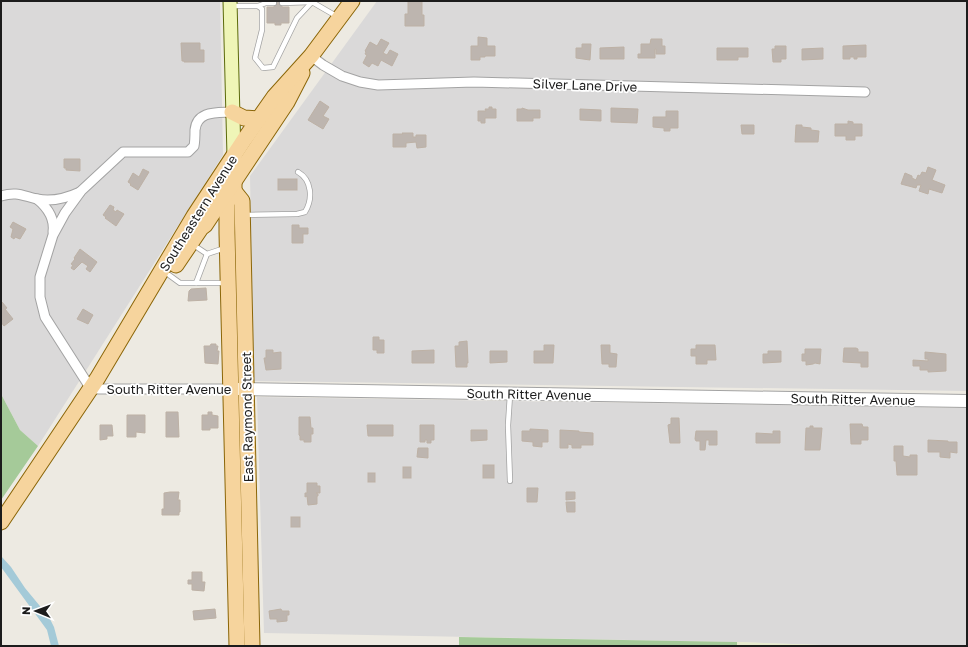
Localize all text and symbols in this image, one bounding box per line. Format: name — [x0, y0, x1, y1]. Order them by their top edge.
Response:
street label: Silver Lane Drive — [533, 75, 637, 95]
street label: Southeastern Avenue — [156, 152, 240, 274]
street label: East Raymond Street — [238, 352, 256, 482]
street label: South Ritter Avenue — [107, 381, 231, 397]
street label: South Ritter Avenue — [466, 385, 592, 403]
street label: South Ritter Avenue — [790, 390, 916, 408]
north arrow — [16, 591, 56, 631]
text: N — [19, 607, 32, 615]

